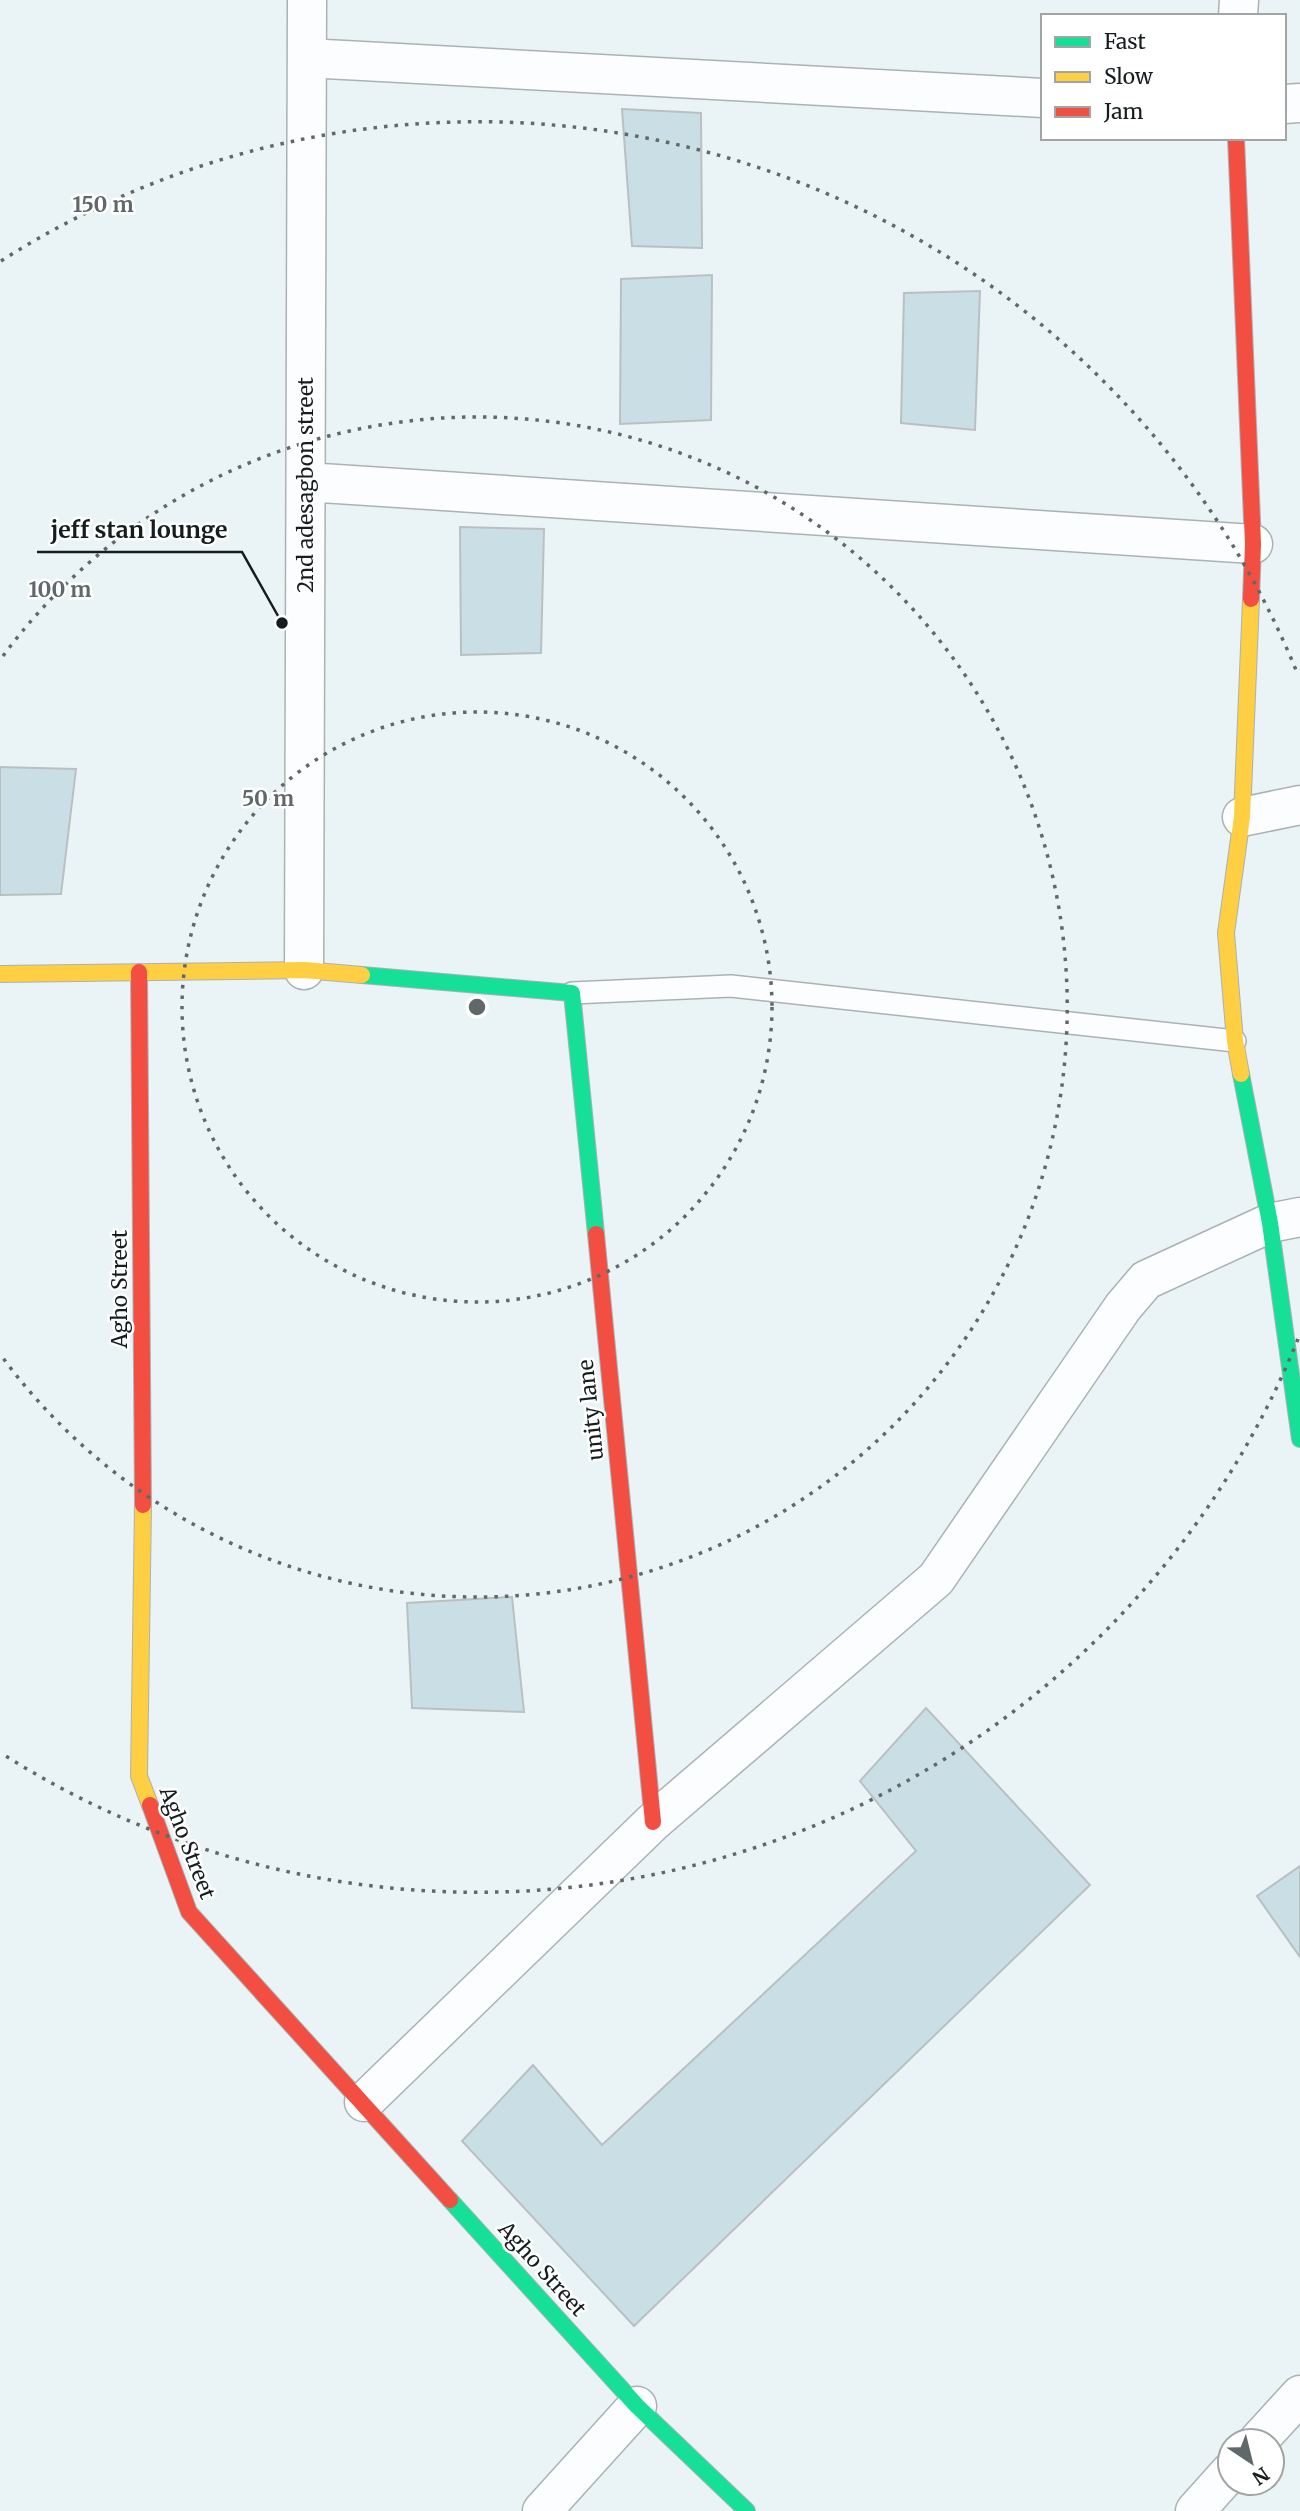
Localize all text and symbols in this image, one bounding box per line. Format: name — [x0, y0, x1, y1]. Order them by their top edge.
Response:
legend — [1041, 14, 1286, 140]
text: Fast — [1104, 28, 1146, 55]
text: Slow — [1104, 63, 1153, 90]
text: Jam — [1103, 98, 1143, 125]
text: 150 m — [72, 191, 134, 218]
street label: 2nd adesagbon street — [292, 377, 319, 593]
callout: jeff stan lounge — [37, 508, 242, 552]
text: jeff stan lounge — [50, 515, 227, 544]
text: 100 m — [29, 576, 91, 603]
text: 50 m — [242, 785, 294, 812]
centre of rings — [465, 995, 489, 1019]
street label: Agho Street — [106, 1230, 133, 1349]
street label: unity lane — [572, 1358, 609, 1462]
street label: Agho Street — [153, 1782, 221, 1903]
street label: Agho Street — [492, 2215, 592, 2322]
north arrow — [1216, 2427, 1286, 2497]
text: N — [1248, 2462, 1274, 2490]

